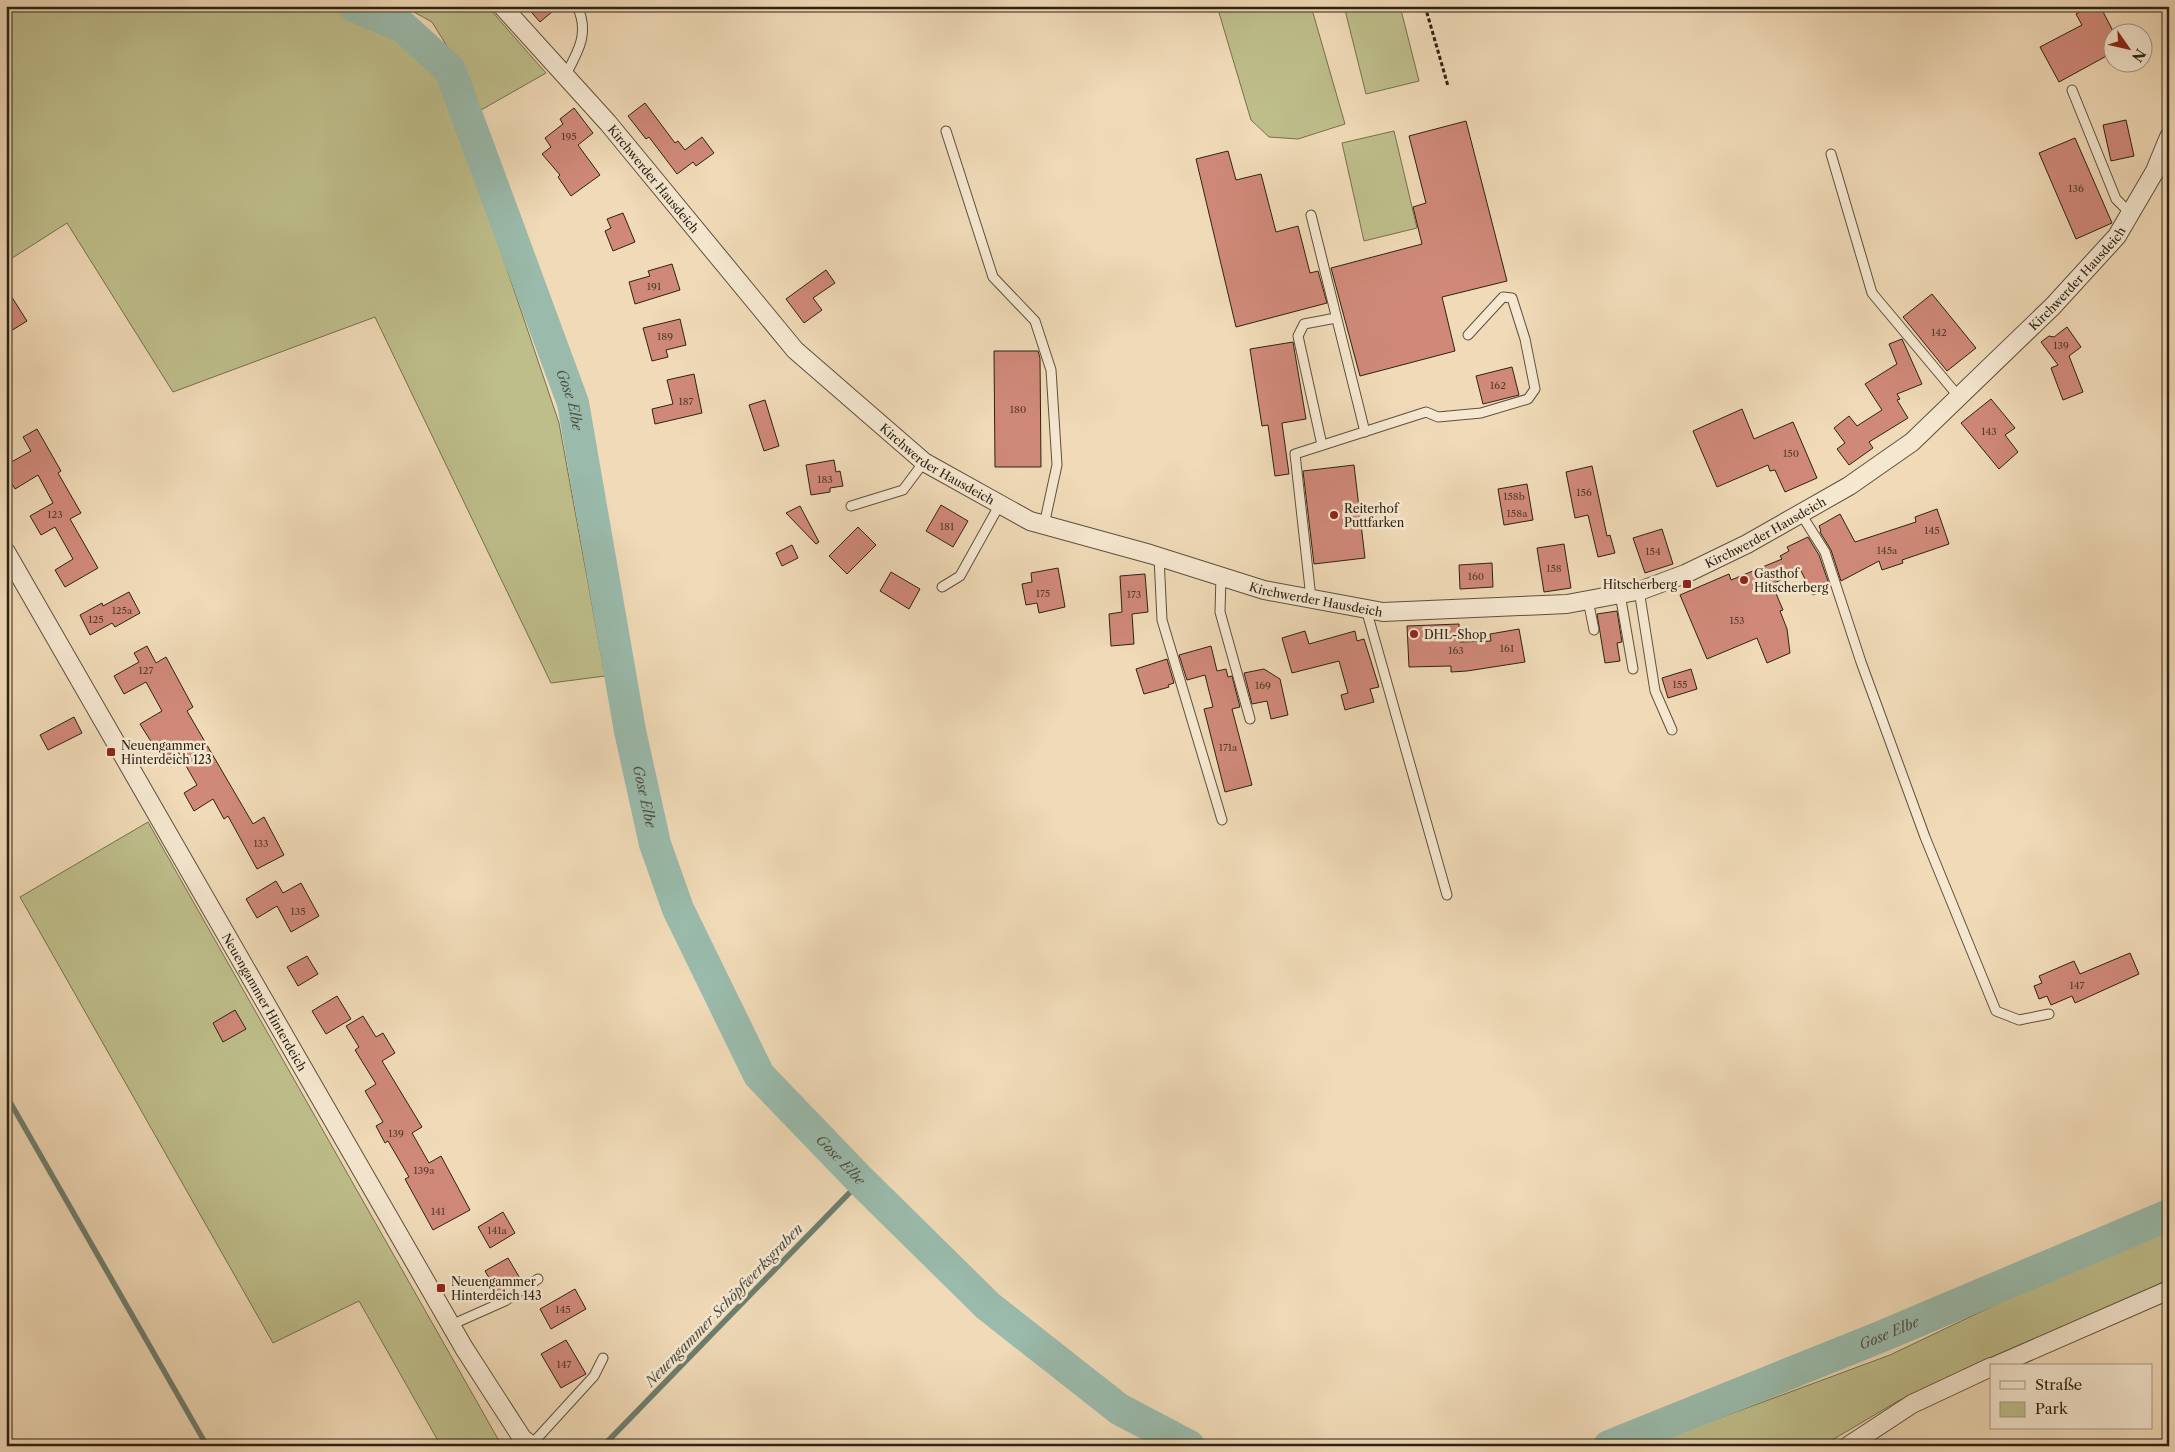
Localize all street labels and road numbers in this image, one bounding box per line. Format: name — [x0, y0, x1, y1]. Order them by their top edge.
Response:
street label: Kirchwerder Hausdeich — [605, 122, 703, 236]
street label: Kirchwerder Hausdeich — [2025, 224, 2128, 333]
street label: Kirchwerder Hausdeich — [877, 420, 998, 508]
street label: Kirchwerder Hausdeich — [1702, 493, 1829, 571]
street label: Kirchwerder Hausdeich — [1248, 578, 1384, 619]
street label: Neuengammer Hinterdeich — [219, 930, 311, 1074]

